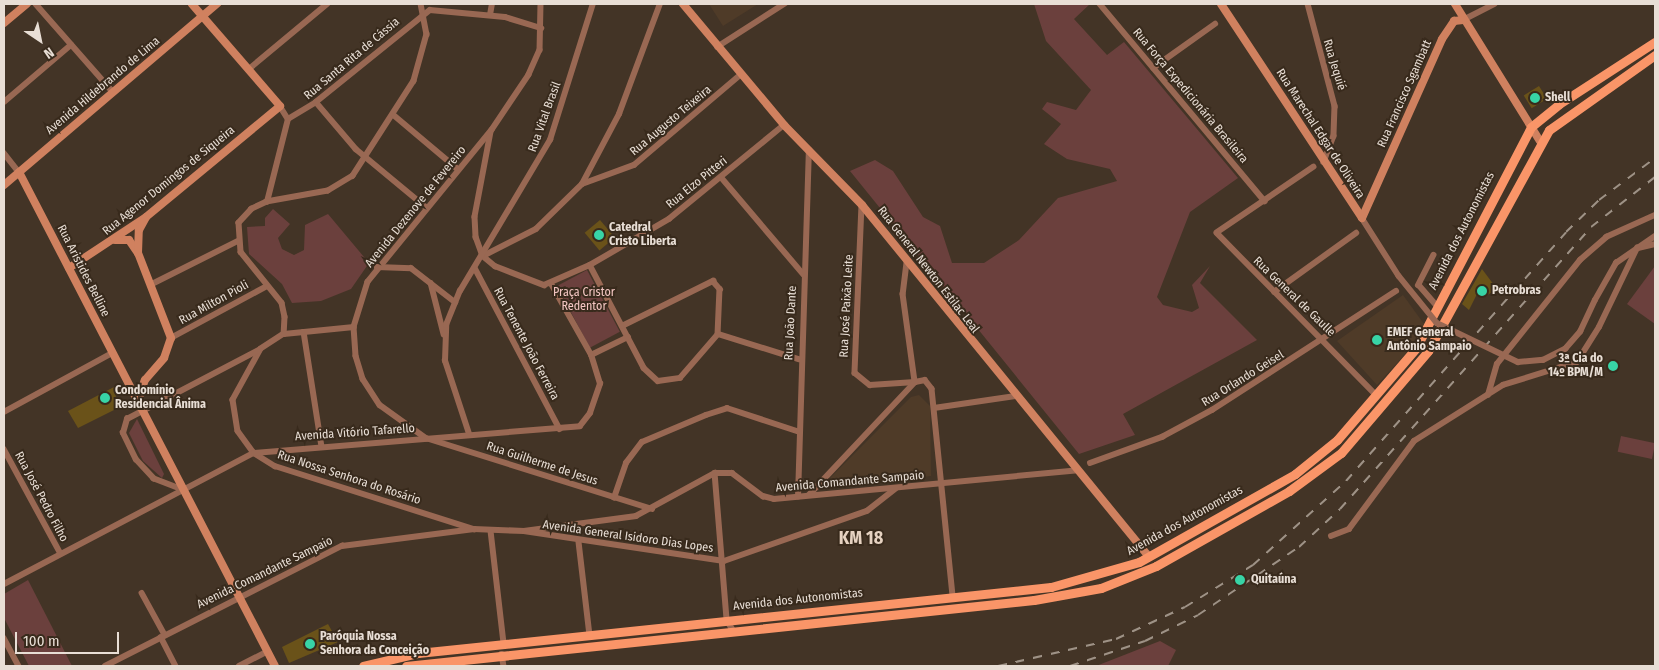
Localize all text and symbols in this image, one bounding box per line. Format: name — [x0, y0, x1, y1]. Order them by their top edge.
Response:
north arrow — [15, 15, 65, 65]
street label: Rua Santa Rita de Cássia — [301, 15, 403, 103]
street label: Rua Força Expedicionária Brasileira — [1129, 26, 1251, 166]
street label: Avenida Hildebrando de Lima — [43, 34, 163, 138]
street label: Rua Jequié — [1319, 38, 1349, 92]
street label: Rua Francisco Sgambatt — [1375, 38, 1435, 150]
text: N — [40, 43, 57, 62]
street label: Rua Marechal Edgar de Oliveira — [1273, 66, 1367, 202]
street label: Rua Vital Brasil — [526, 80, 564, 154]
street label: Rua Augusto Teixeira — [627, 83, 715, 159]
place label: Shell — [1545, 91, 1570, 105]
marker: Shell — [1529, 92, 1541, 104]
street label: Rua Agenor Domingos de Siqueira — [100, 123, 238, 239]
street label: Avenida Dezenove de Fevereiro — [363, 143, 469, 271]
street label: Rua Elzo Pitteri — [664, 154, 730, 212]
street label: Avenida dos Autonomistas — [1426, 170, 1498, 292]
street label: Rua General Newton Estilac Leal — [874, 204, 982, 336]
place label: Catedral Cristo Liberta — [609, 221, 677, 249]
street label: Rua Aristides Belline — [54, 223, 112, 319]
marker: Catedral Cristo Liberta — [593, 229, 605, 241]
street label: Rua José Paixão Leite — [837, 254, 857, 358]
street label: Rua General de Gaulle — [1250, 254, 1338, 340]
street label: Rua Milton Pioli — [177, 278, 251, 328]
place label: Petrobras — [1492, 284, 1541, 298]
street label: Rua Tenente João Ferreira — [490, 285, 562, 403]
street label: Rua João Dante — [782, 285, 800, 361]
marker: Petrobras — [1476, 285, 1488, 297]
park label: Praça Cristor Redentor — [553, 286, 615, 314]
place label: EMEF General Antônio Sampaio — [1387, 326, 1472, 354]
marker: EMEF General Antônio Sampaio — [1371, 334, 1383, 346]
street label: Rua Orlando Geisel — [1199, 348, 1287, 410]
place label: 3ª Cia do 14º BPM/M — [1548, 352, 1603, 380]
marker: 3ª Cia do 14º BPM/M — [1607, 360, 1619, 372]
place label: Condomínio Residencial Ânima — [115, 384, 206, 412]
marker: Condomínio Residencial Ânima — [99, 392, 111, 404]
street label: Avenida Vitório Tafarello — [295, 422, 415, 444]
street label: Rua Guilherme de Jesus — [485, 439, 599, 489]
street label: Rua Nossa Senhora do Rosário — [275, 448, 423, 508]
street label: Rua José Pedro Filho — [11, 450, 71, 544]
street label: Avenida Comandante Sampaio — [775, 468, 925, 496]
street label: Avenida dos Autonomistas — [1125, 483, 1245, 559]
street label: Avenida General Isidoro Dias Lopes — [542, 518, 714, 556]
district label: KM 18 — [839, 527, 883, 549]
street label: Avenida Comandante Sampaio — [195, 534, 335, 612]
marker: Quitaúna — [1233, 573, 1247, 587]
place label: Quitaúna — [1251, 573, 1296, 587]
street label: Avenida dos Autonomistas — [733, 586, 863, 614]
scale bar — [18, 622, 121, 654]
place label: Paróquia Nossa Senhora da Conceição — [320, 630, 429, 658]
text: 100 m — [23, 632, 60, 650]
marker: Paróquia Nossa Senhora da Conceição — [304, 638, 316, 650]

